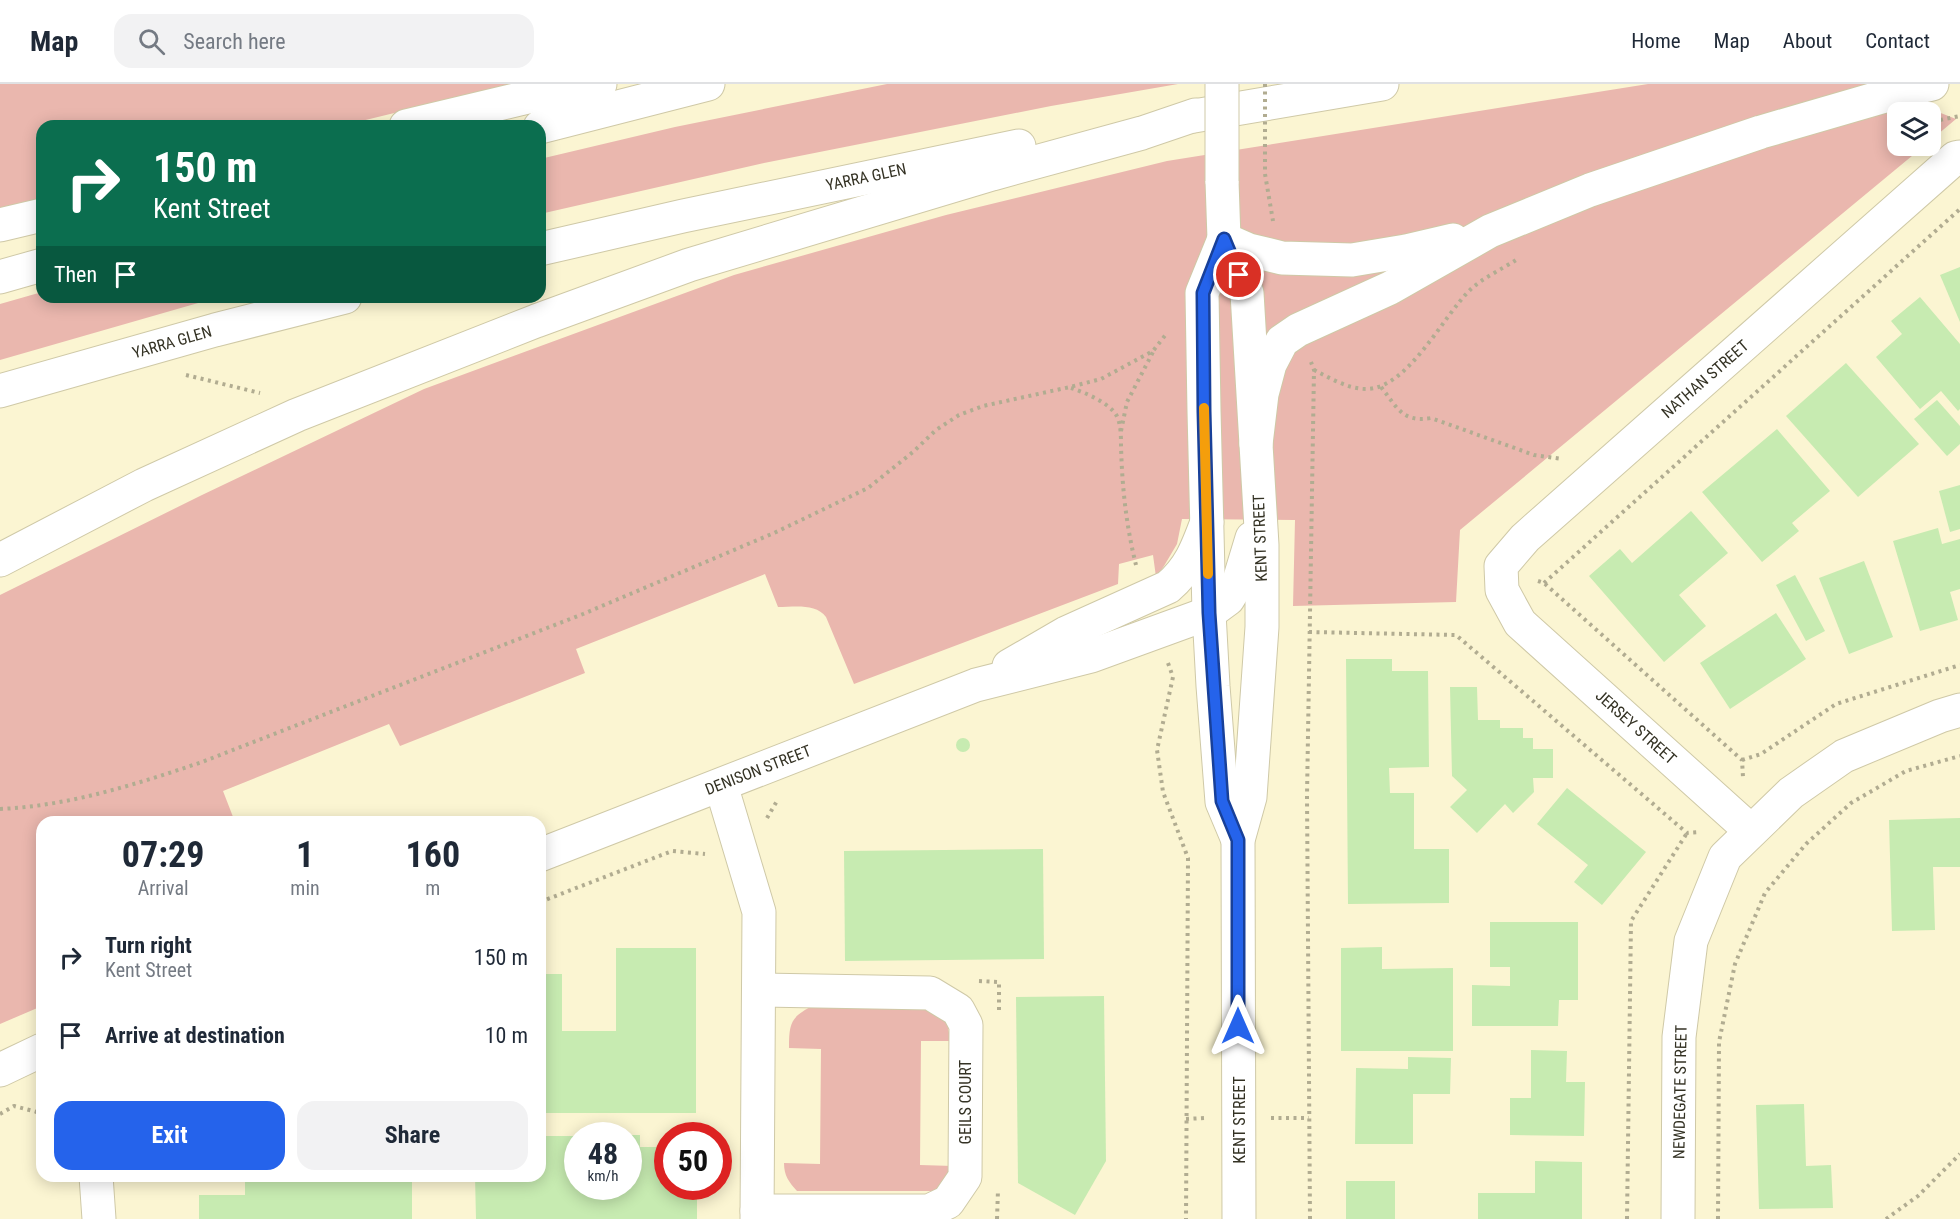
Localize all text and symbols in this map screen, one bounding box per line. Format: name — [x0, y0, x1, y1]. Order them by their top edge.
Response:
search box — [114, 14, 534, 68]
text: Map — [30, 25, 78, 58]
icon: search — [135, 25, 168, 58]
text: Search here — [183, 29, 286, 54]
text: Home — [1631, 29, 1681, 53]
text: Map — [1714, 29, 1750, 53]
text: About — [1783, 29, 1832, 53]
text: Contact — [1865, 29, 1930, 53]
map controls — [1887, 102, 1941, 156]
button: layers — [1887, 102, 1941, 156]
text: 150 m — [153, 143, 258, 192]
icon: right — [54, 144, 132, 222]
street label: YARRA GLEN — [824, 159, 908, 195]
text: Kent Street — [153, 193, 271, 225]
pin — [1213, 249, 1264, 300]
icon: arrive — [109, 258, 142, 291]
icon: arrive — [1222, 258, 1255, 291]
text: Then — [54, 262, 97, 287]
street label: YARRA GLEN — [130, 322, 214, 362]
street label: NATHAN STREET — [1658, 336, 1752, 422]
street label: KENT STREET — [1249, 494, 1271, 582]
street label: JERSEY STREET — [1592, 686, 1680, 768]
street label: DENISON STREET — [702, 741, 814, 799]
text: 07:29 — [122, 834, 204, 876]
text: 1 — [296, 834, 314, 876]
text: 160 — [406, 834, 460, 876]
text: Arrival — [138, 876, 189, 900]
text: min — [290, 876, 320, 900]
text: m — [425, 876, 440, 900]
text: Turn right — [105, 933, 192, 958]
icon: right — [54, 941, 87, 974]
text: 150 m — [474, 945, 528, 970]
text: Kent Street — [105, 958, 192, 982]
position arrow — [1206, 994, 1270, 1058]
icon: arrive — [54, 1019, 87, 1052]
text: Arrive at destination — [105, 1023, 285, 1048]
text: 10 m — [485, 1023, 528, 1048]
street label: NEWDEGATE STREET — [1669, 1025, 1691, 1159]
street label: GEILS COURT — [956, 1060, 975, 1144]
street label: KENT STREET — [1230, 1076, 1249, 1164]
button: Exit — [54, 1101, 285, 1170]
button: Share — [297, 1101, 528, 1170]
speed limit sign: 50 — [654, 1122, 732, 1200]
text: 48 — [588, 1136, 618, 1171]
text: km/h — [588, 1167, 618, 1185]

